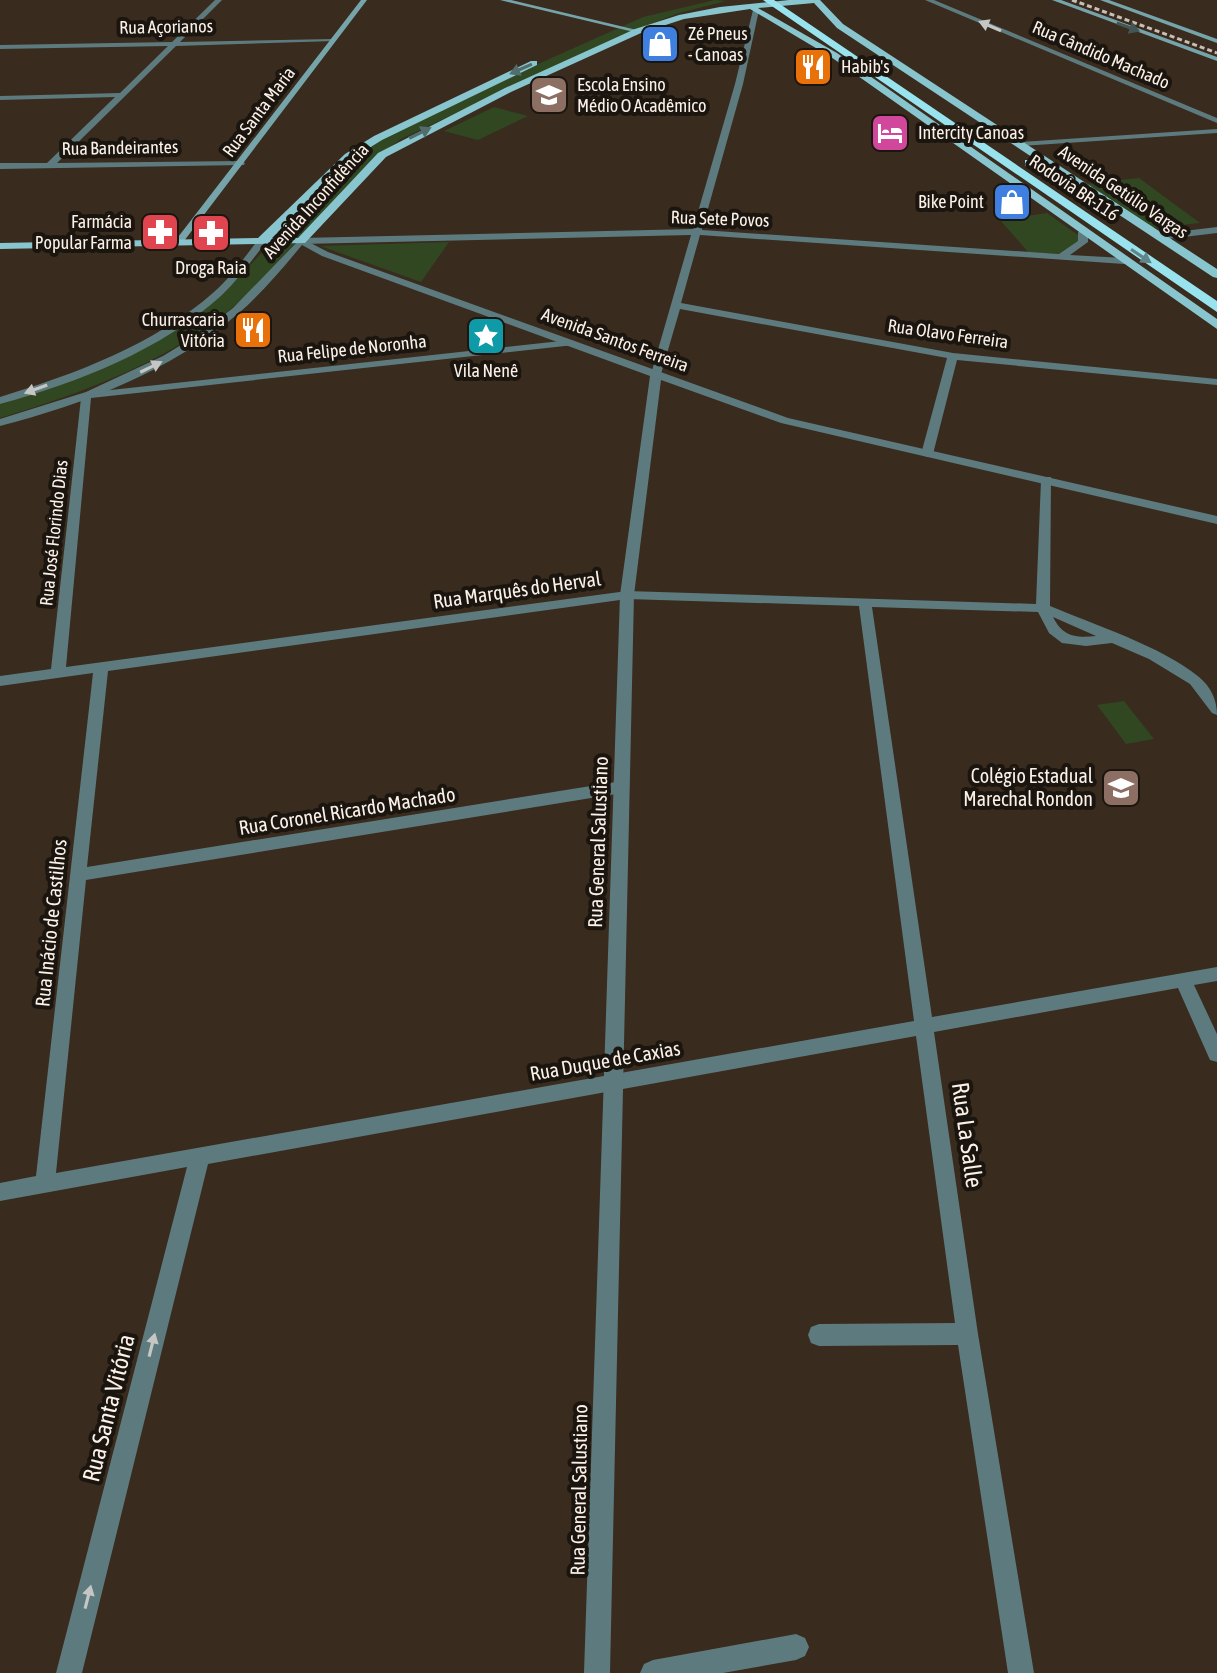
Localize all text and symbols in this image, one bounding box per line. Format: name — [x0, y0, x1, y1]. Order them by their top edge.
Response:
street label: Rua Açorianos — [119, 15, 213, 38]
street label: Rua Cândido Machado — [1029, 16, 1173, 93]
one-way arrow — [978, 19, 1002, 32]
one-way arrow — [1116, 21, 1140, 34]
shop icon: Zé Pneus - Canoas — [639, 23, 681, 65]
place label: Zé Pneus - Canoas — [688, 23, 748, 65]
restaurant icon: Habib's — [792, 46, 834, 88]
place label: Habib's — [841, 56, 890, 77]
street label: Rua Santa Maria — [218, 62, 299, 161]
one-way arrow — [509, 62, 533, 76]
school or university icon: Escola Ensino Médio O Acadêmico — [528, 74, 570, 116]
place label: Escola Ensino Médio O Acadêmico — [577, 74, 707, 116]
hotel icon: Intercity Canoas — [869, 112, 911, 154]
place label: Intercity Canoas — [918, 122, 1024, 143]
one-way arrow — [408, 126, 431, 140]
street label: Rua Bandeirantes — [62, 136, 178, 159]
street label: Avenida Inconfidência — [259, 139, 373, 262]
street label: Avenida Getúlio Vargas — [1055, 141, 1192, 243]
street label: Rodovia BR-116 — [1026, 150, 1123, 225]
shop icon: Bike Point — [991, 181, 1033, 223]
place label: Bike Point — [918, 191, 984, 212]
street label: Rua Sete Povos — [670, 206, 770, 231]
place label: Farmácia Popular Farma — [35, 211, 132, 253]
pharmacy icon: Farmácia Popular Farma — [139, 211, 181, 253]
pharmacy icon: Droga Raia — [190, 212, 232, 254]
one-way arrow — [1131, 248, 1152, 263]
place label: Droga Raia — [175, 257, 247, 278]
street label: Avenida Santos Ferreira — [539, 303, 691, 376]
place label: Churrascaria Vitória — [142, 309, 225, 351]
restaurant icon: Churrascaria Vitória — [232, 309, 274, 351]
place icon: Vila Nenê — [465, 315, 507, 357]
street label: Rua Olavo Ferreira — [886, 315, 1010, 352]
street label: Rua Felipe de Noronha — [276, 330, 427, 367]
one-way arrow — [140, 360, 163, 374]
place label: Vila Nenê — [454, 360, 518, 381]
one-way arrow — [24, 383, 48, 396]
street label: Rua José Florindo Dias — [35, 459, 72, 607]
street label: Rua Marquês do Herval — [432, 566, 603, 613]
street label: Rua General Salustiano — [583, 756, 612, 928]
place label: Colégio Estadual Marechal Rondon — [963, 764, 1094, 810]
school or university icon: Colégio Estadual Marechal Rondon — [1100, 767, 1142, 809]
street label: Rua Coronel Ricardo Machado — [237, 782, 457, 839]
street label: Rua Inácio de Castilhos — [30, 838, 71, 1008]
street label: Rua Duque de Caxias — [528, 1036, 682, 1085]
street label: Rua La Salle — [947, 1080, 988, 1189]
street label: Rua Santa Vitória — [77, 1331, 140, 1485]
one-way arrow — [146, 1333, 158, 1358]
street label: Rua General Salustiano — [566, 1404, 591, 1576]
one-way arrow — [82, 1585, 94, 1610]

